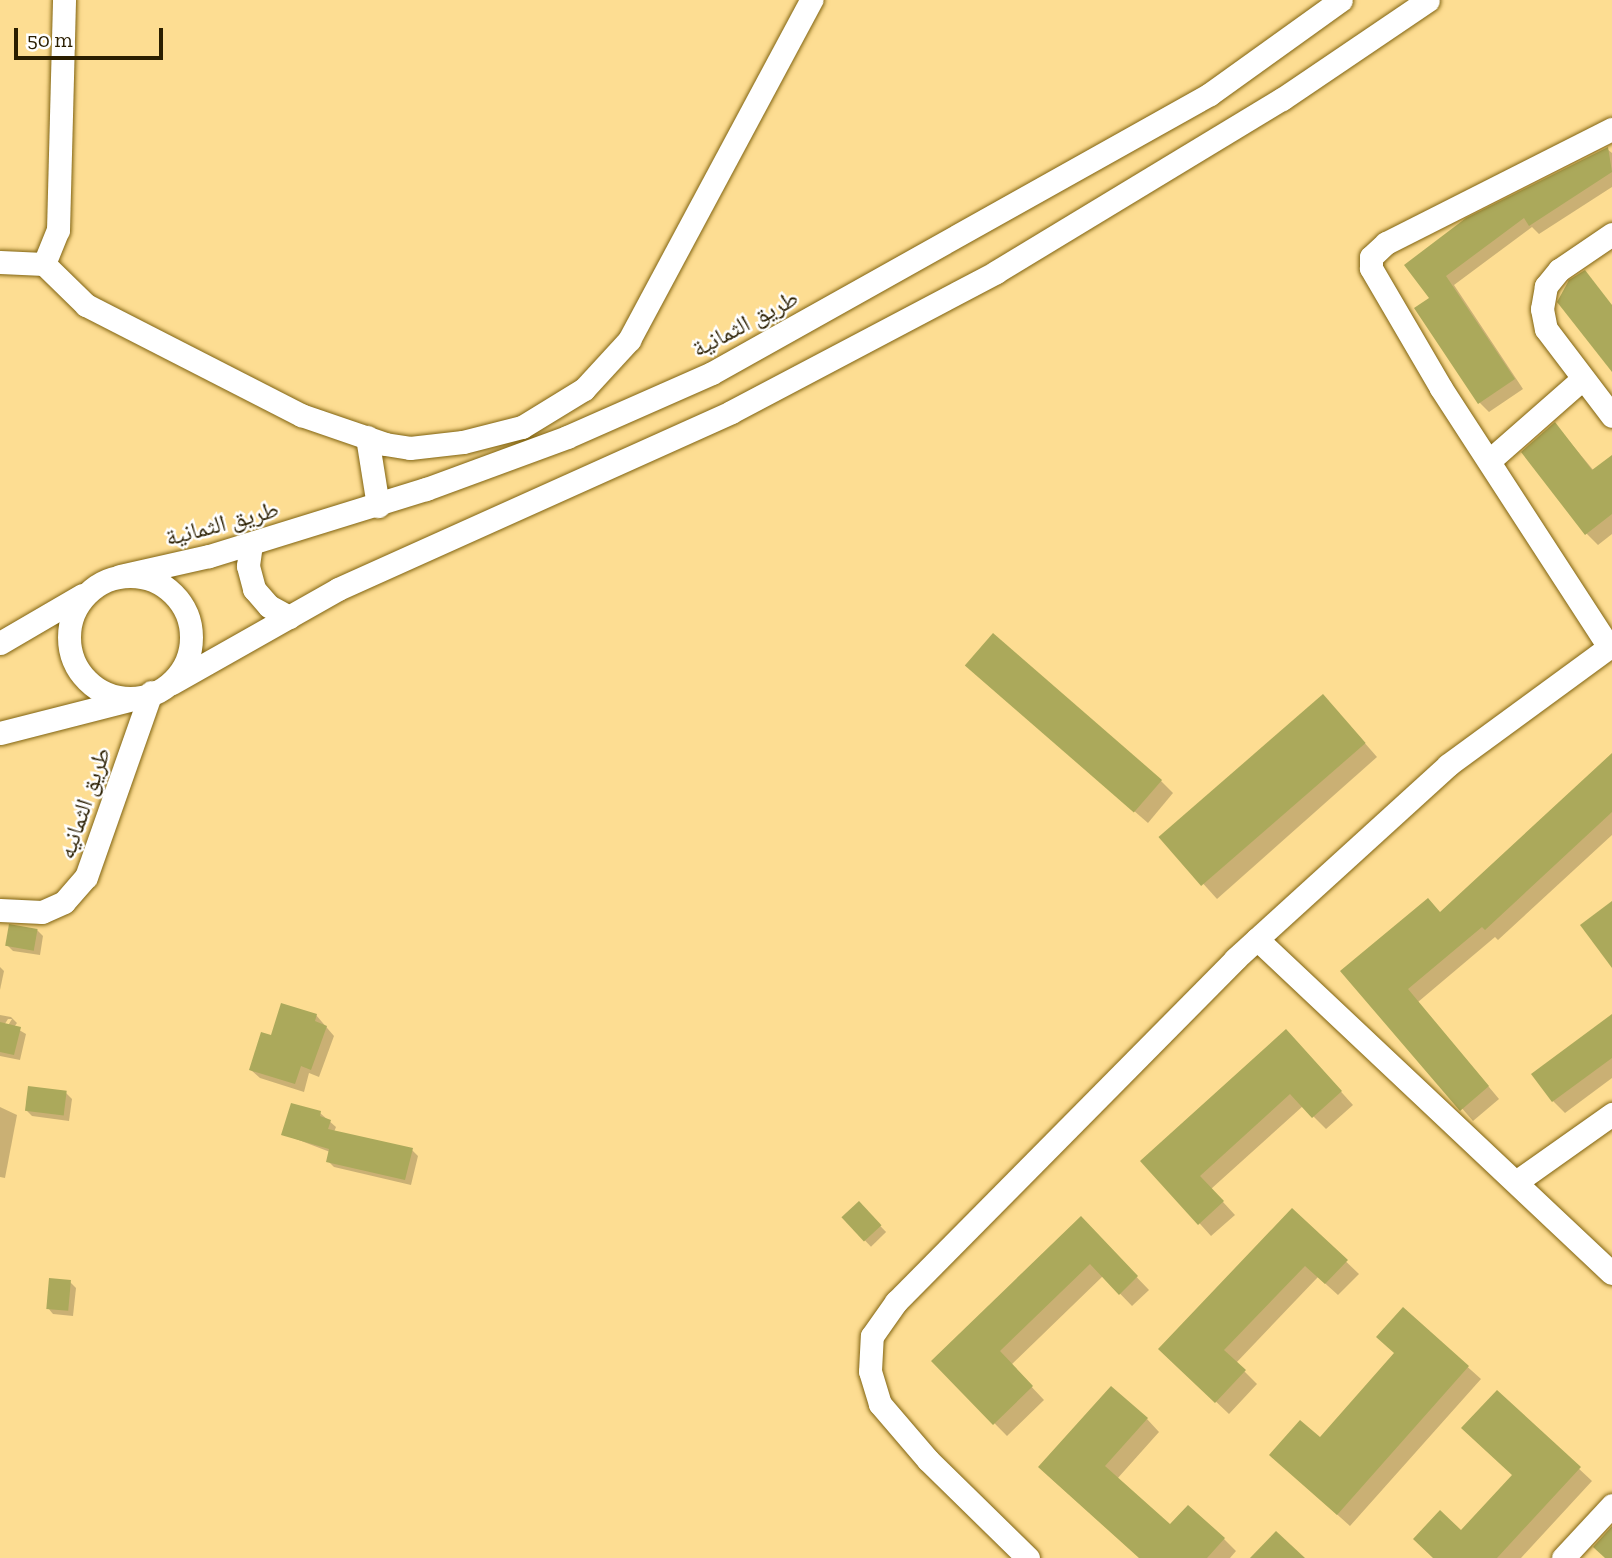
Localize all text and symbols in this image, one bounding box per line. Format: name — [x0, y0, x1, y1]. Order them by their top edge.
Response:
scale bar — [18, 14, 166, 58]
text: 50 m — [27, 27, 73, 52]
street label: طريق الثمانية — [687, 283, 803, 363]
street label: طريق الثمانية — [162, 494, 282, 552]
street label: طريق الثمانيه — [51, 743, 117, 863]

